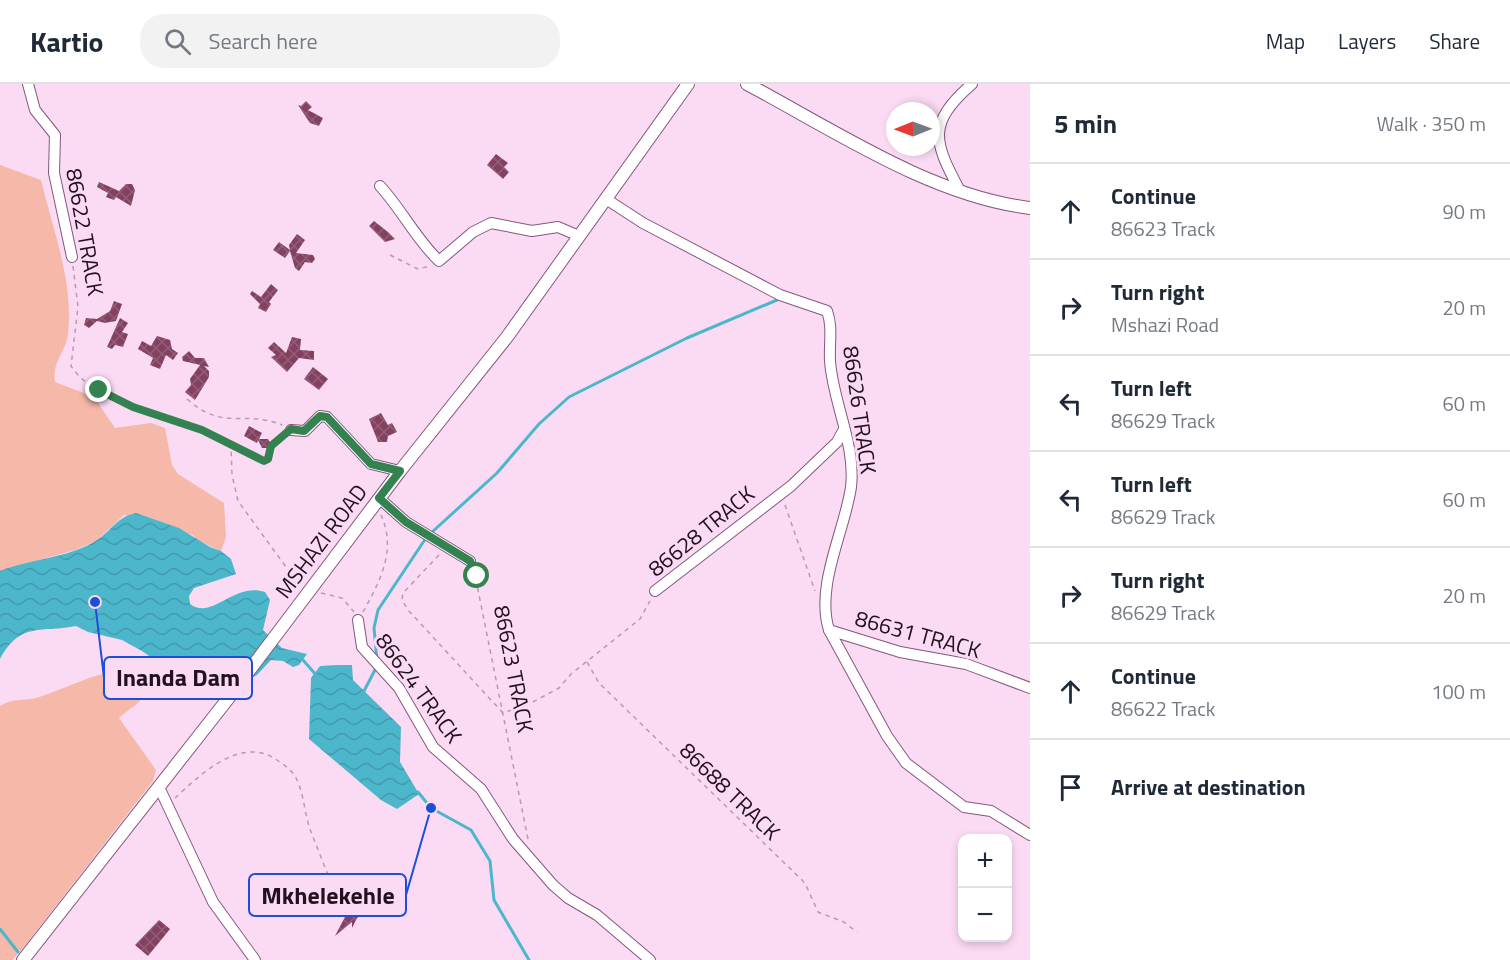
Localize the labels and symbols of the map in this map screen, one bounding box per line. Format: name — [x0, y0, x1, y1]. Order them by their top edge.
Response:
north arrow — [886, 102, 940, 156]
street label: 86622 TRACK — [57, 166, 113, 299]
street label: 86626 TRACK — [834, 344, 886, 477]
route end — [85, 376, 111, 402]
street label: MSHAZI ROAD — [267, 477, 375, 605]
street label: 86628 TRACK — [640, 477, 762, 585]
route start — [463, 562, 489, 588]
street label: 86631 TRACK — [851, 601, 985, 667]
street label: 86623 TRACK — [485, 603, 543, 736]
street label: 86624 TRACK — [367, 626, 471, 750]
callout: Inanda Dam — [104, 657, 252, 699]
text: Inanda Dam — [116, 659, 240, 695]
street label: 86688 TRACK — [672, 734, 788, 848]
callout: Mkhelekehle — [249, 874, 406, 916]
text: Mkhelekehle — [261, 877, 395, 913]

